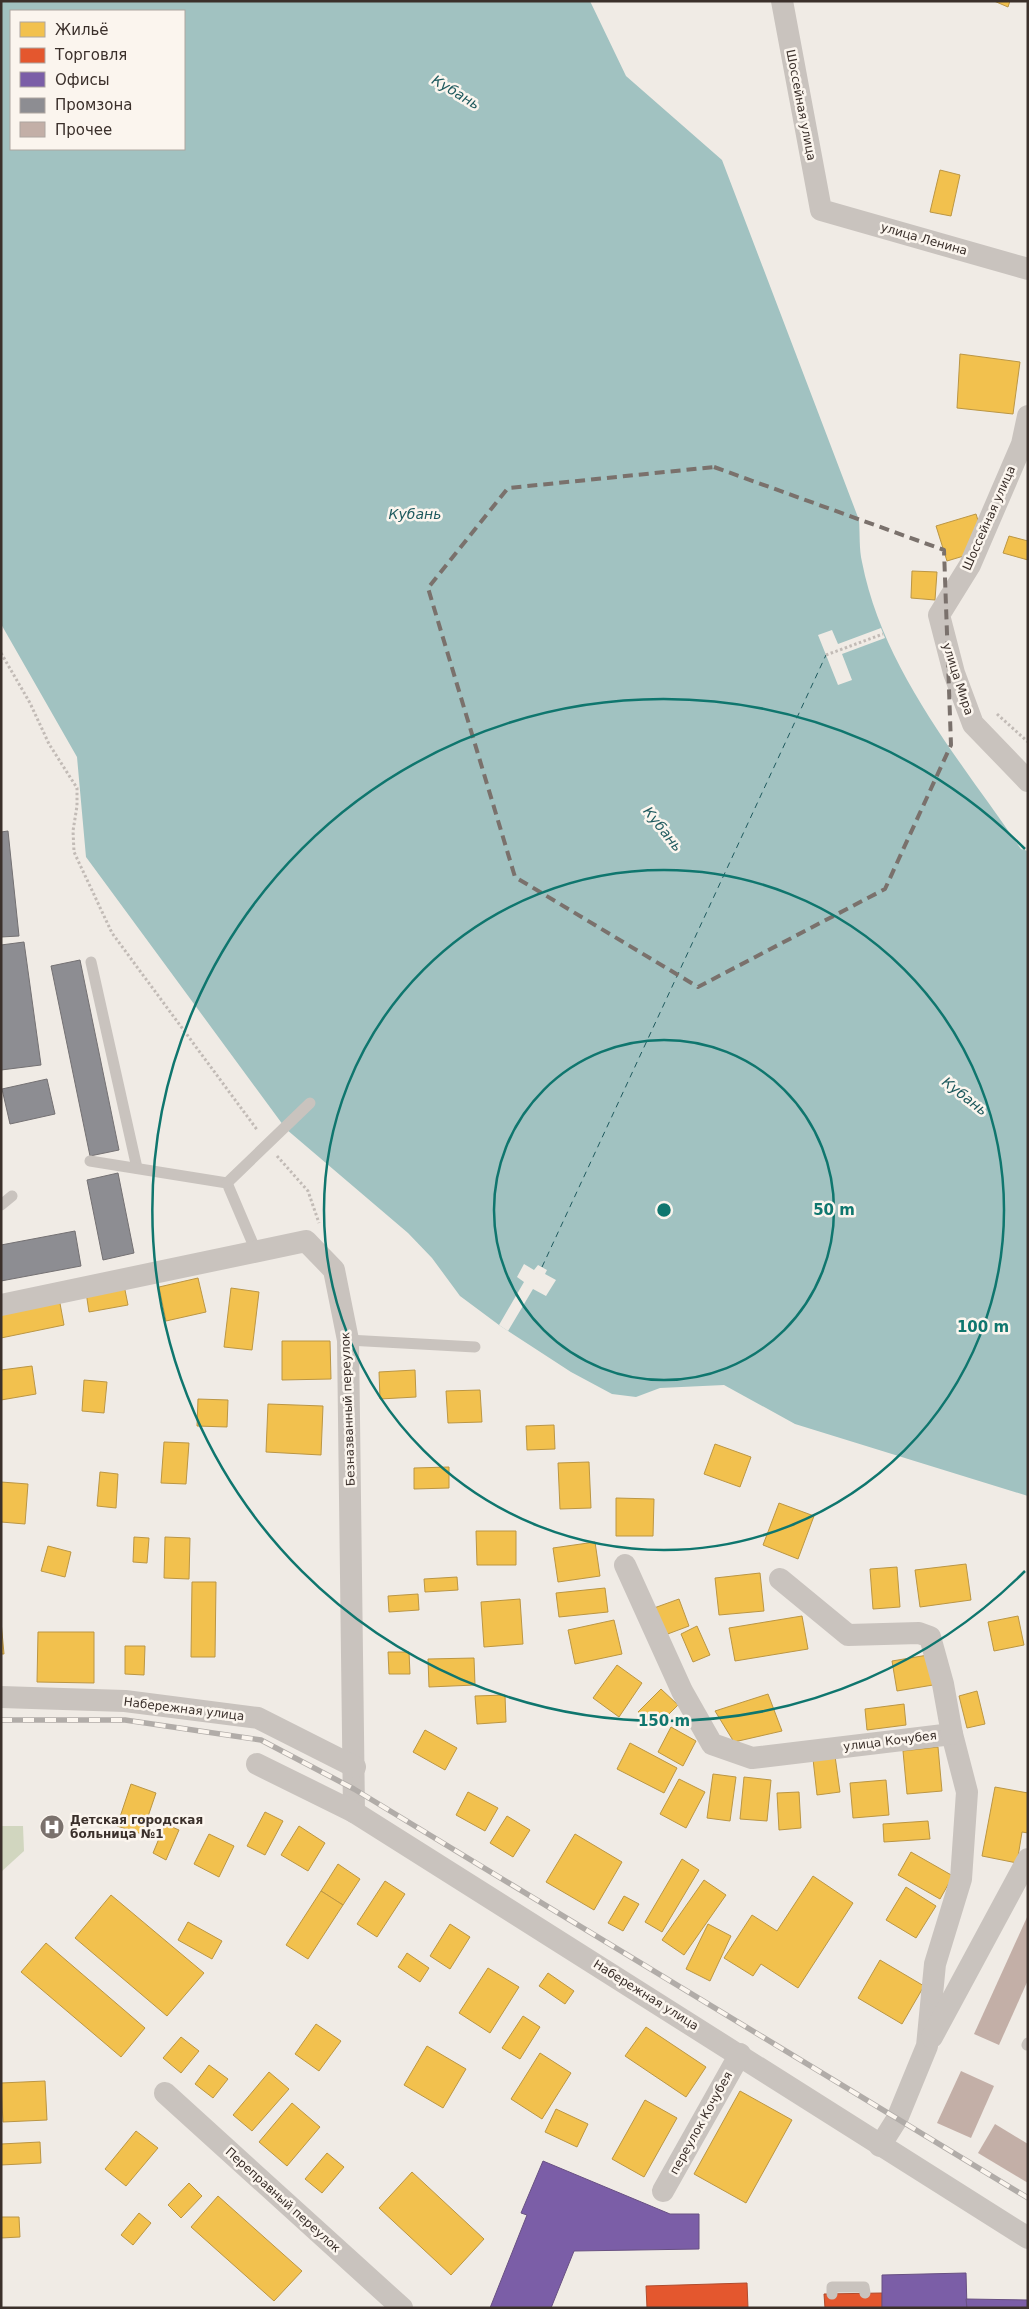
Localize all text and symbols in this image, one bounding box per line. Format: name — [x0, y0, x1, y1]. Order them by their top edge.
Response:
legend — [10, 10, 185, 150]
text: Жильё — [55, 21, 109, 39]
text: Торговля — [54, 46, 127, 64]
street label: Шоссейная улица — [783, 48, 819, 162]
text: Офисы — [55, 71, 109, 89]
water label: Кубань — [429, 72, 483, 112]
text: Промзона — [55, 96, 132, 114]
text: Прочее — [55, 121, 112, 139]
street label: улица Ленина — [879, 220, 969, 258]
street label: Шоссейная улица — [960, 464, 1018, 572]
water label: Кубань — [389, 506, 441, 522]
street label: улица Мира — [940, 641, 976, 717]
water label: Кубань — [640, 803, 686, 855]
water label: Кубань — [939, 1073, 991, 1119]
centre of rings — [655, 1201, 673, 1219]
text: 50 m — [813, 1201, 855, 1219]
text: 100 m — [957, 1318, 1009, 1336]
street label: Безназванный переулок — [338, 1332, 358, 1486]
street label: Набережная улица — [123, 1695, 245, 1723]
text: 150 m — [638, 1712, 690, 1730]
street label: улица Кочубея — [843, 1728, 937, 1754]
place label: Детская городская больница №1 — [70, 1813, 203, 1841]
hospital icon: Детская городская больница №1 — [39, 1814, 65, 1840]
street label: Набережная улица — [591, 1957, 701, 2033]
street label: переулок Кочубея — [667, 2069, 735, 2177]
street label: Переправный переулок — [223, 2145, 343, 2255]

